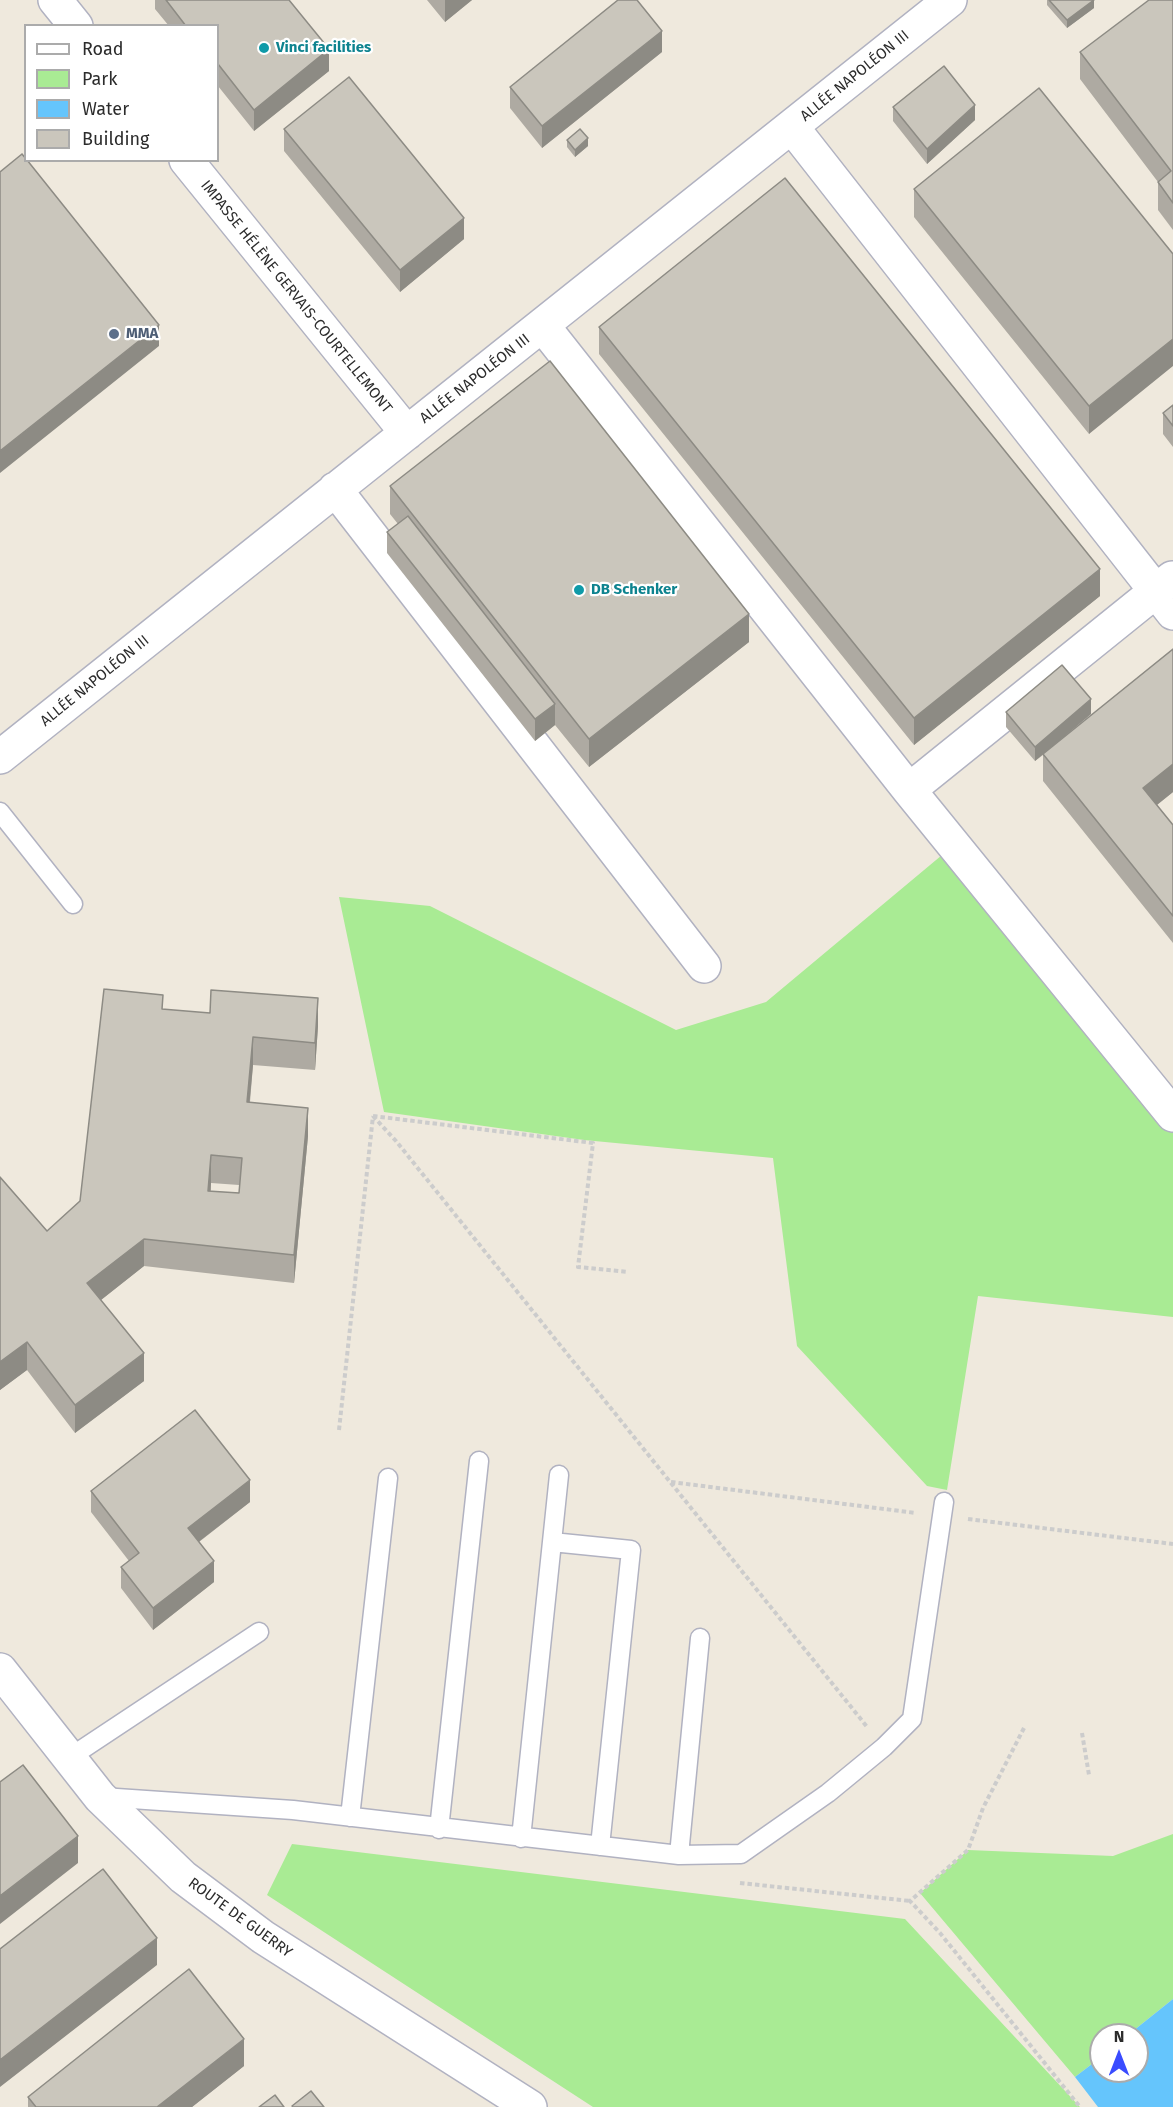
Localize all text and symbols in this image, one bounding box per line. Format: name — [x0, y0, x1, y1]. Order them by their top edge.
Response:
legend — [24, 24, 219, 162]
street label: ALLÉE NAPOLÉON III — [797, 27, 913, 125]
text: Road — [82, 38, 124, 60]
place label: Vinci facilities — [276, 39, 371, 57]
marker: Vinci facilities — [257, 41, 271, 55]
text: Park — [82, 68, 117, 90]
text: Water — [82, 98, 129, 120]
text: Building — [82, 128, 149, 150]
street label: IMPASSE HÉLÈNE GERVAIS-COURTELLEMONT — [196, 177, 396, 417]
place label: MMA — [126, 325, 158, 343]
marker: MMA — [107, 327, 121, 341]
street label: ALLÉE NAPOLÉON III — [416, 330, 534, 428]
place label: DB Schenker — [591, 581, 677, 599]
marker: DB Schenker — [572, 583, 586, 597]
street label: ALLÉE NAPOLÉON III — [37, 632, 153, 730]
street label: ROUTE DE GUERRY — [185, 1874, 295, 1962]
north arrow — [1089, 2023, 1149, 2083]
text: N — [1114, 2027, 1124, 2046]

